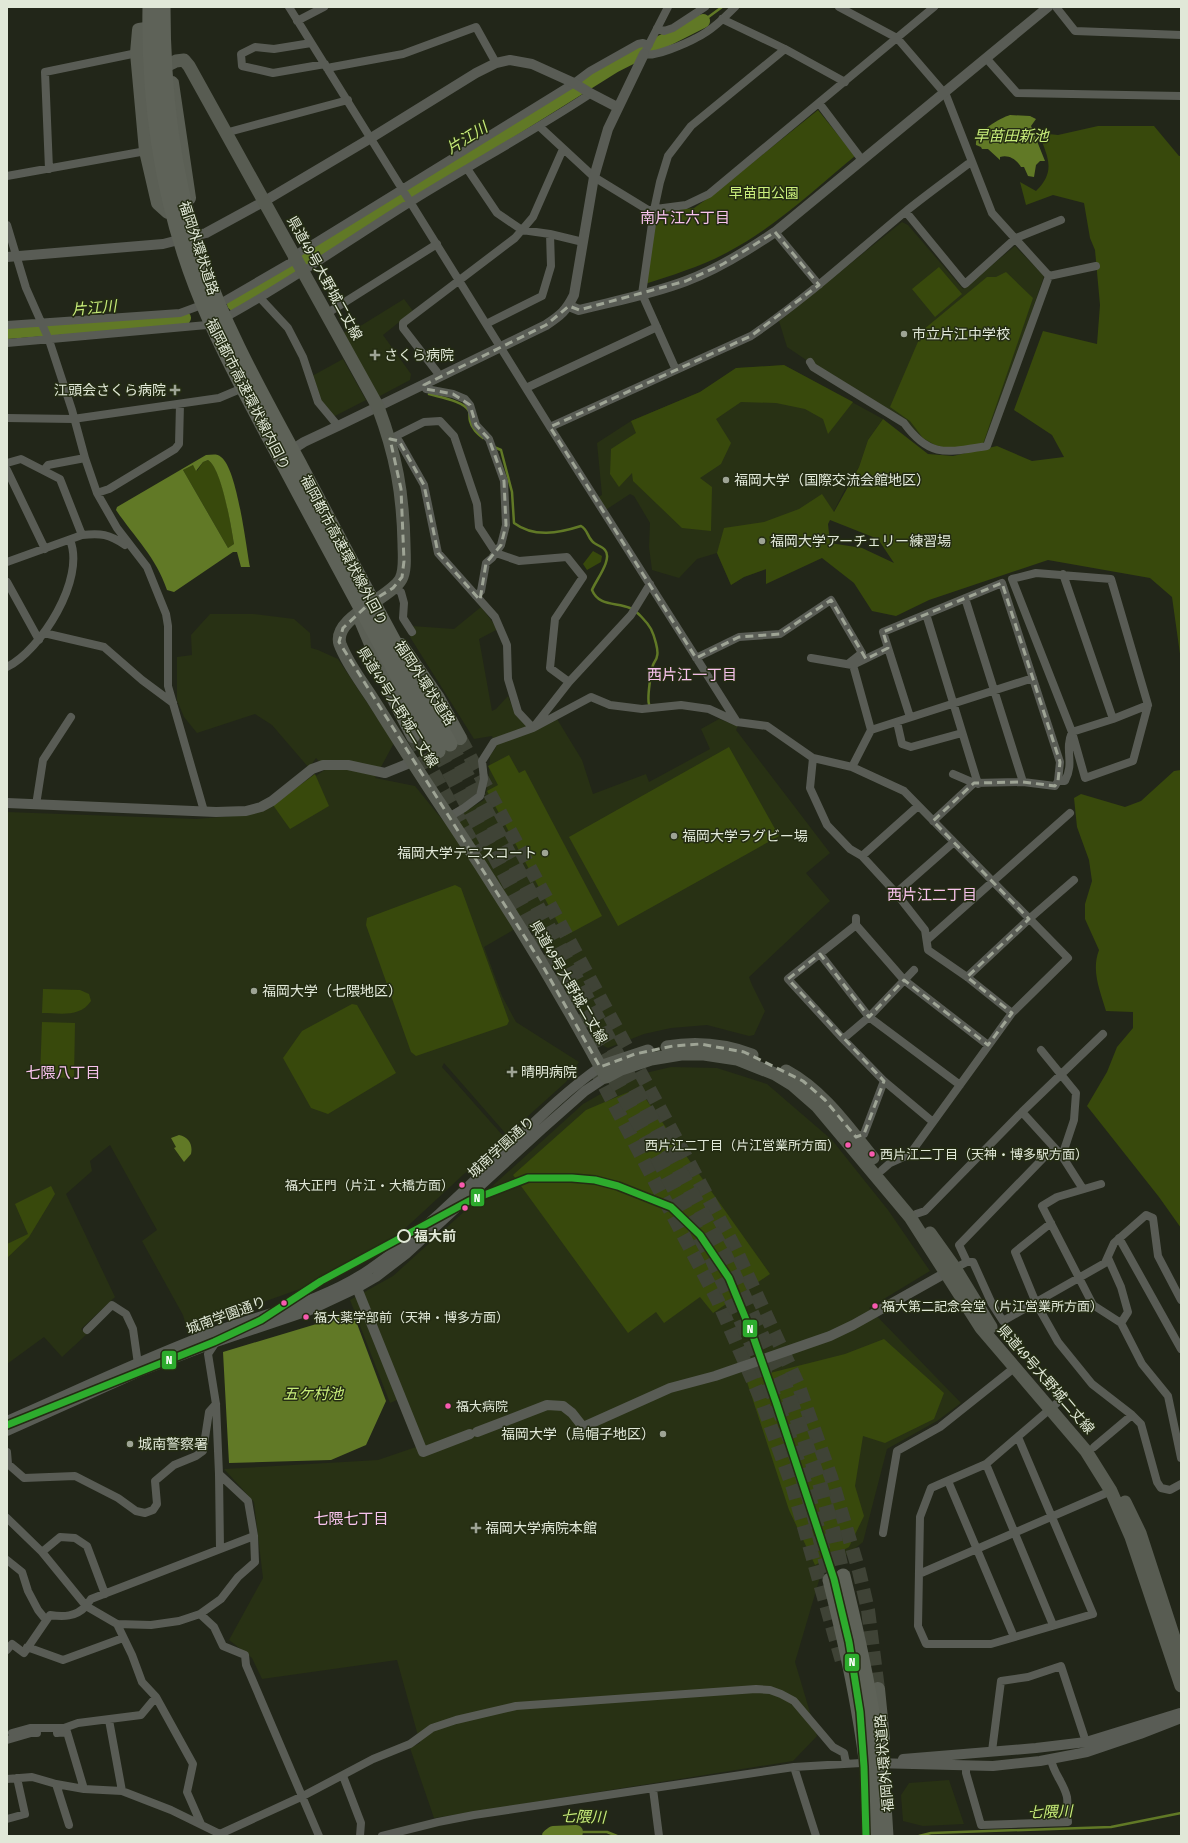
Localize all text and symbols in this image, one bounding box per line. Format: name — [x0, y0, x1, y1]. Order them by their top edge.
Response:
water label: 片江川 — [443, 117, 493, 158]
water label: 早苗田新池 — [973, 127, 1050, 145]
park label: 早苗田公園 — [729, 185, 799, 202]
street label: 福岡外環状道路 — [175, 199, 222, 297]
district label: 南片江六丁目 — [640, 209, 730, 227]
street label: 県道49号大野城二丈線 — [283, 213, 366, 343]
water label: 片江川 — [71, 297, 119, 319]
street label: 福岡都市高速環状線内回り — [202, 316, 293, 473]
place label: 市立片江中学校 — [912, 326, 1010, 343]
marker: 市立片江中学校 — [899, 329, 909, 339]
place label: さくら病院 — [384, 347, 454, 364]
marker: さくら病院 — [369, 349, 381, 361]
place label: 江頭会さくら病院 — [54, 382, 166, 399]
marker: 江頭会さくら病院 — [169, 384, 181, 396]
street label: 福岡都市高速環状線外回り — [297, 472, 390, 628]
place label: 福岡大学（国際交流会館地区） — [734, 472, 930, 489]
marker: 福岡大学（国際交流会館地区） — [721, 475, 731, 485]
place label: 福岡大学アーチェリー練習場 — [770, 533, 951, 550]
marker: 福岡大学アーチェリー練習場 — [757, 536, 767, 546]
street label: 福岡外環状道路 — [391, 638, 458, 729]
street label: 県道49号大野城二丈線 — [353, 644, 442, 771]
district label: 西片江一丁目 — [647, 666, 737, 684]
place label: 福岡大学ラグビー場 — [682, 828, 808, 845]
marker: 福岡大学ラグビー場 — [669, 831, 679, 841]
place label: 福岡大学テニスコート — [397, 845, 537, 862]
marker: 福岡大学テニスコート — [540, 848, 550, 858]
district label: 西片江二丁目 — [887, 886, 977, 904]
street label: 県道49号大野城二丈線 — [526, 918, 611, 1047]
place label: 福岡大学（七隈地区） — [262, 983, 402, 1000]
marker: 福岡大学（七隈地区） — [249, 986, 259, 996]
district label: 七隈八丁目 — [25, 1064, 101, 1082]
place label: 晴明病院 — [521, 1064, 577, 1081]
marker: 晴明病院 — [506, 1066, 518, 1078]
street label: 城南学園通り — [464, 1113, 538, 1182]
place label: 西片江二丁目（片江営業所方面） — [645, 1138, 840, 1153]
marker: 西片江二丁目（片江営業所方面） — [843, 1140, 853, 1150]
place label: 西片江二丁目（天神・博多駅方面） — [880, 1147, 1088, 1162]
marker: 西片江二丁目（天神・博多駅方面） — [867, 1149, 877, 1159]
place label: 福大正門（片江・大橋方面） — [285, 1178, 454, 1193]
marker: 福大正門（片江・大橋方面） — [457, 1180, 467, 1190]
line badge: N — [470, 1188, 485, 1207]
text: N — [474, 1192, 480, 1205]
unlabelled marker — [460, 1203, 470, 1213]
place label: 福大前 — [414, 1228, 456, 1245]
marker: 福大前 — [397, 1229, 411, 1243]
street label: 城南学園通り — [184, 1293, 269, 1338]
unlabelled marker — [279, 1298, 289, 1308]
place label: 福大第二記念会堂（片江営業所方面） — [882, 1299, 1103, 1314]
marker: 福大第二記念会堂（片江営業所方面） — [870, 1301, 880, 1311]
place label: 福大薬学部前（天神・博多方面） — [314, 1310, 509, 1325]
marker: 福大薬学部前（天神・博多方面） — [301, 1312, 311, 1322]
line badge: N — [742, 1319, 758, 1338]
street label: 県道49号大野城二丈線 — [994, 1321, 1098, 1437]
text: N — [747, 1323, 753, 1336]
line badge: N — [161, 1350, 177, 1370]
text: N — [166, 1354, 172, 1367]
water label: 五ケ村池 — [283, 1385, 345, 1403]
place label: 福大病院 — [456, 1399, 508, 1414]
marker: 福大病院 — [443, 1401, 453, 1411]
place label: 福岡大学（烏帽子地区） — [501, 1426, 655, 1443]
marker: 福岡大学（烏帽子地区） — [658, 1429, 668, 1439]
place label: 城南警察署 — [138, 1436, 208, 1453]
marker: 城南警察署 — [125, 1439, 135, 1449]
district label: 七隈七丁目 — [313, 1510, 389, 1528]
place label: 福岡大学病院本館 — [485, 1520, 597, 1537]
marker: 福岡大学病院本館 — [470, 1522, 482, 1534]
line badge: N — [844, 1653, 860, 1672]
text: N — [849, 1656, 855, 1669]
street label: 福岡外環状道路 — [872, 1713, 897, 1813]
water label: 七隈川 — [1027, 1802, 1075, 1822]
water label: 七隈川 — [560, 1808, 608, 1826]

